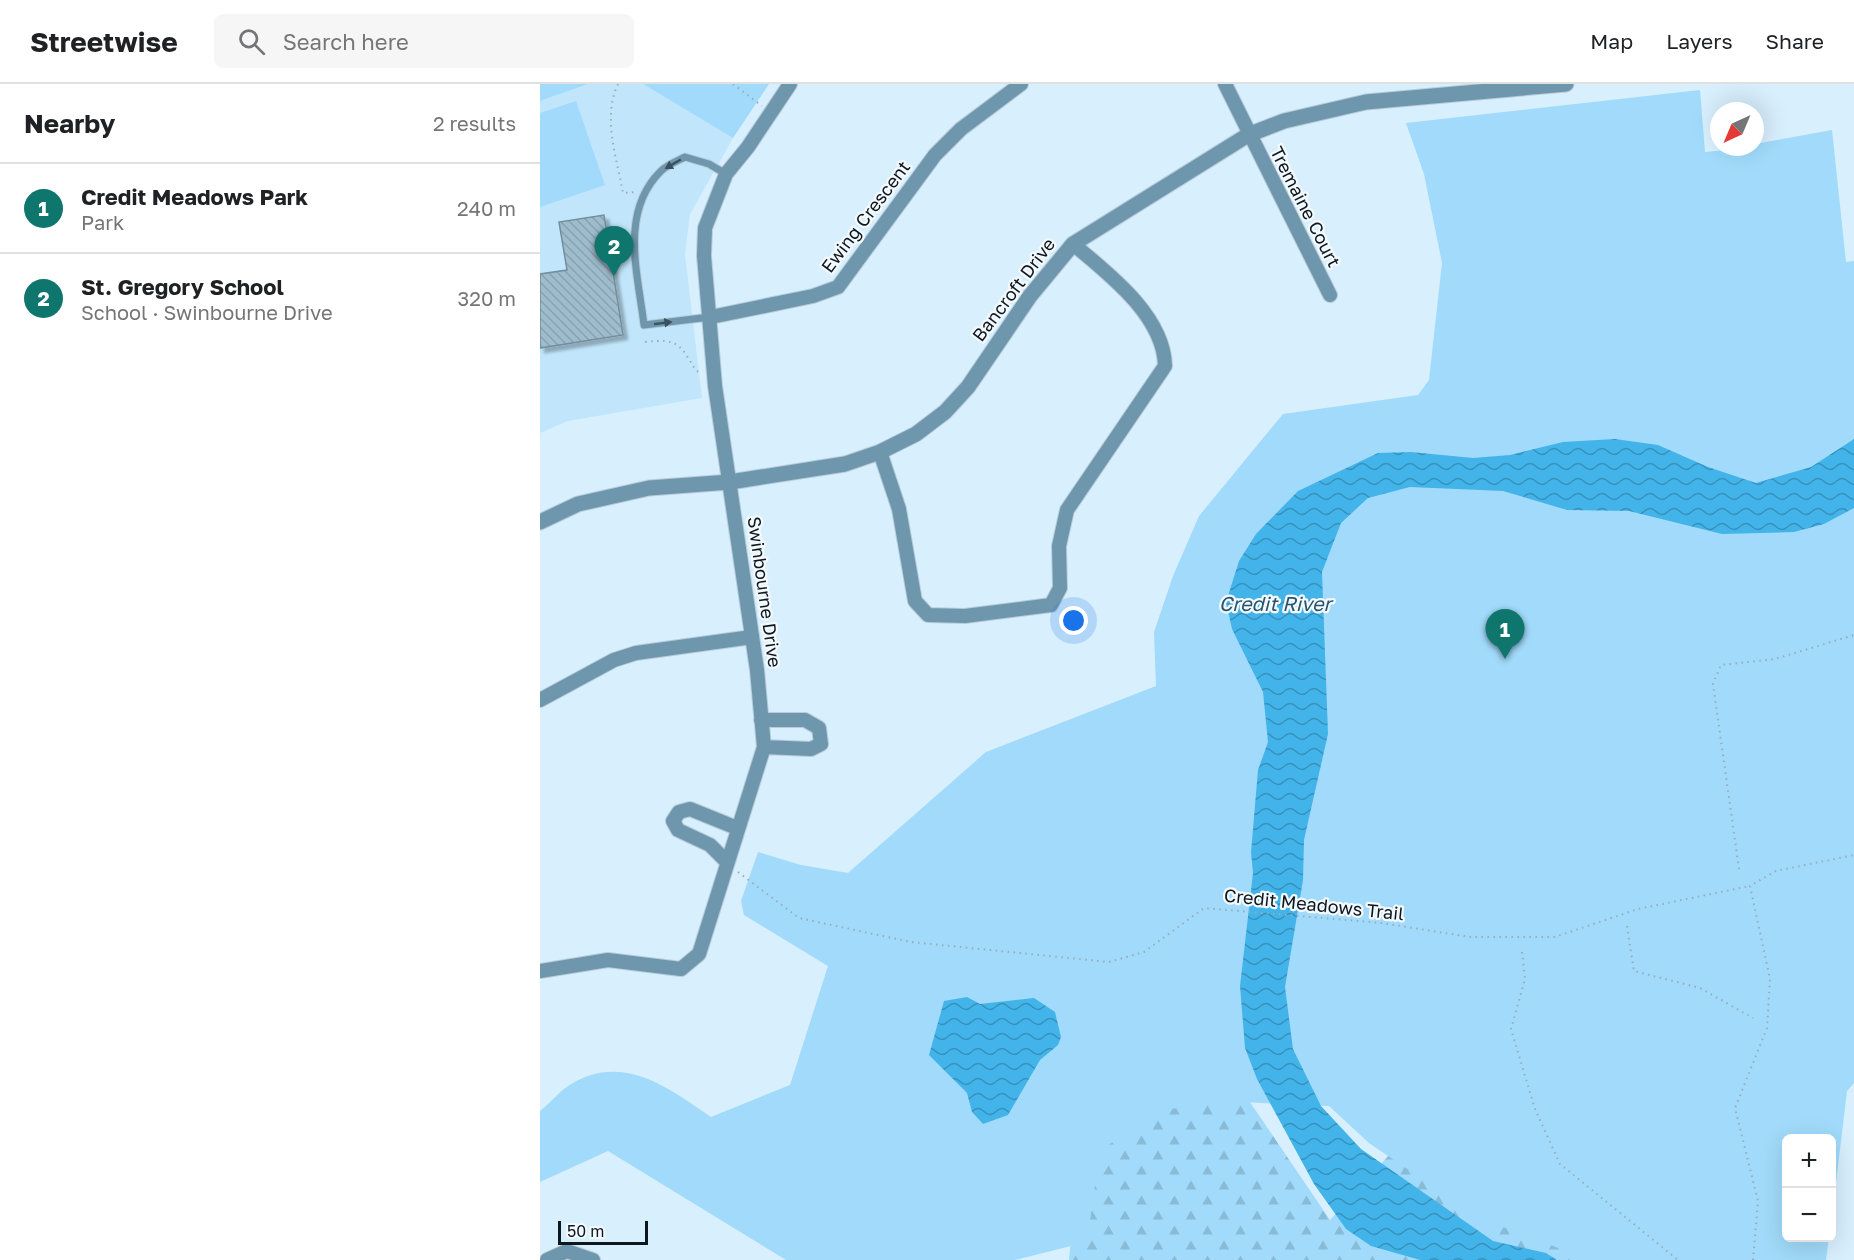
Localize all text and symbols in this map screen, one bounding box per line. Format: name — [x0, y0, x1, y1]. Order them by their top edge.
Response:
search box — [214, 14, 634, 68]
text: Streetwise — [30, 25, 178, 58]
icon: search — [235, 25, 268, 58]
text: Search here — [283, 28, 409, 55]
text: Map — [1590, 28, 1633, 54]
text: Layers — [1666, 28, 1733, 54]
text: Share — [1766, 28, 1824, 54]
north arrow — [1710, 102, 1764, 156]
text: Nearby — [24, 108, 115, 139]
text: 2 results — [433, 111, 516, 135]
street label: Tremaine Court — [1266, 143, 1346, 270]
street label: Ewing Crescent — [816, 156, 914, 277]
one-way arrow — [664, 159, 681, 169]
text: Credit Meadows Park — [81, 183, 308, 210]
text: 1 — [38, 196, 49, 220]
text: 240 m — [457, 196, 516, 220]
text: Park — [81, 210, 124, 234]
pin: 2 — [594, 226, 634, 276]
street label: Bancroft Drive — [967, 233, 1059, 345]
text: St. Gregory School — [81, 273, 284, 300]
text: 2 — [37, 286, 50, 310]
text: 320 m — [458, 286, 516, 310]
text: School · Swinbourne Drive — [81, 300, 333, 324]
one-way arrow — [654, 318, 673, 328]
street label: Swinbourne Drive — [744, 515, 786, 669]
water label: Credit River — [1219, 591, 1335, 615]
your location — [1059, 606, 1088, 635]
pin: 1 — [1486, 610, 1524, 659]
street label: Credit Meadows Trail — [1223, 884, 1405, 924]
map controls — [1782, 1134, 1836, 1242]
button: + — [1782, 1134, 1836, 1188]
button: − — [1782, 1188, 1836, 1242]
scale bar — [558, 1218, 648, 1246]
text: 50 m — [567, 1221, 604, 1241]

